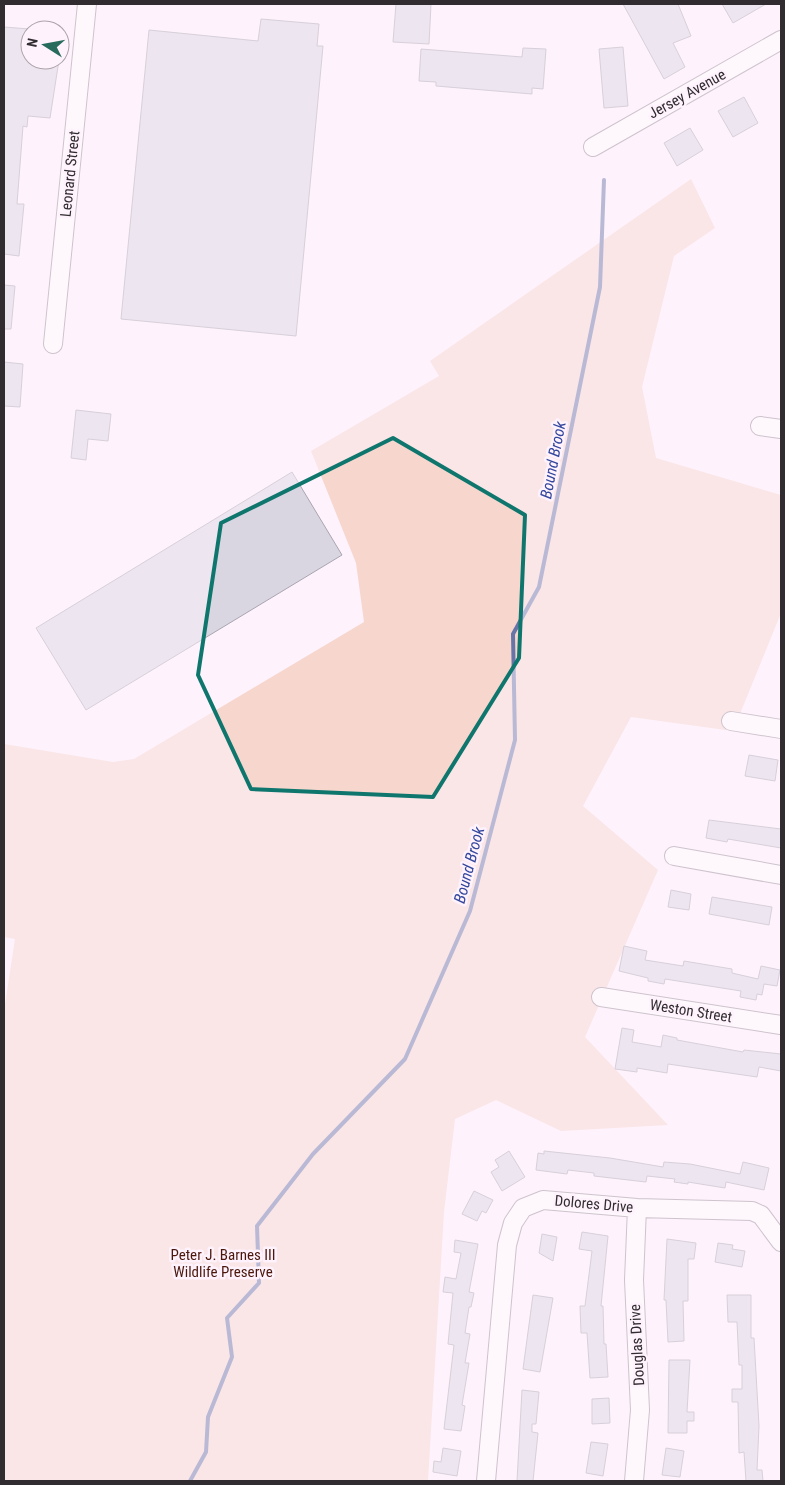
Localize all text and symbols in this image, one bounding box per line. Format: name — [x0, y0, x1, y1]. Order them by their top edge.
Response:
north arrow — [20, 20, 70, 70]
text: N — [24, 37, 41, 48]
street label: Jersey Avenue — [645, 65, 729, 123]
street label: Leonard Street — [57, 130, 83, 218]
water label: Bound Brook — [536, 419, 570, 500]
water label: Bound Brook — [450, 824, 489, 905]
street label: Weston Street — [649, 996, 733, 1026]
street label: Dolores Drive — [554, 1192, 634, 1216]
park label: Peter J. Barnes III Wildlife Preserve — [170, 1246, 276, 1281]
street label: Douglas Drive — [626, 1304, 648, 1386]

